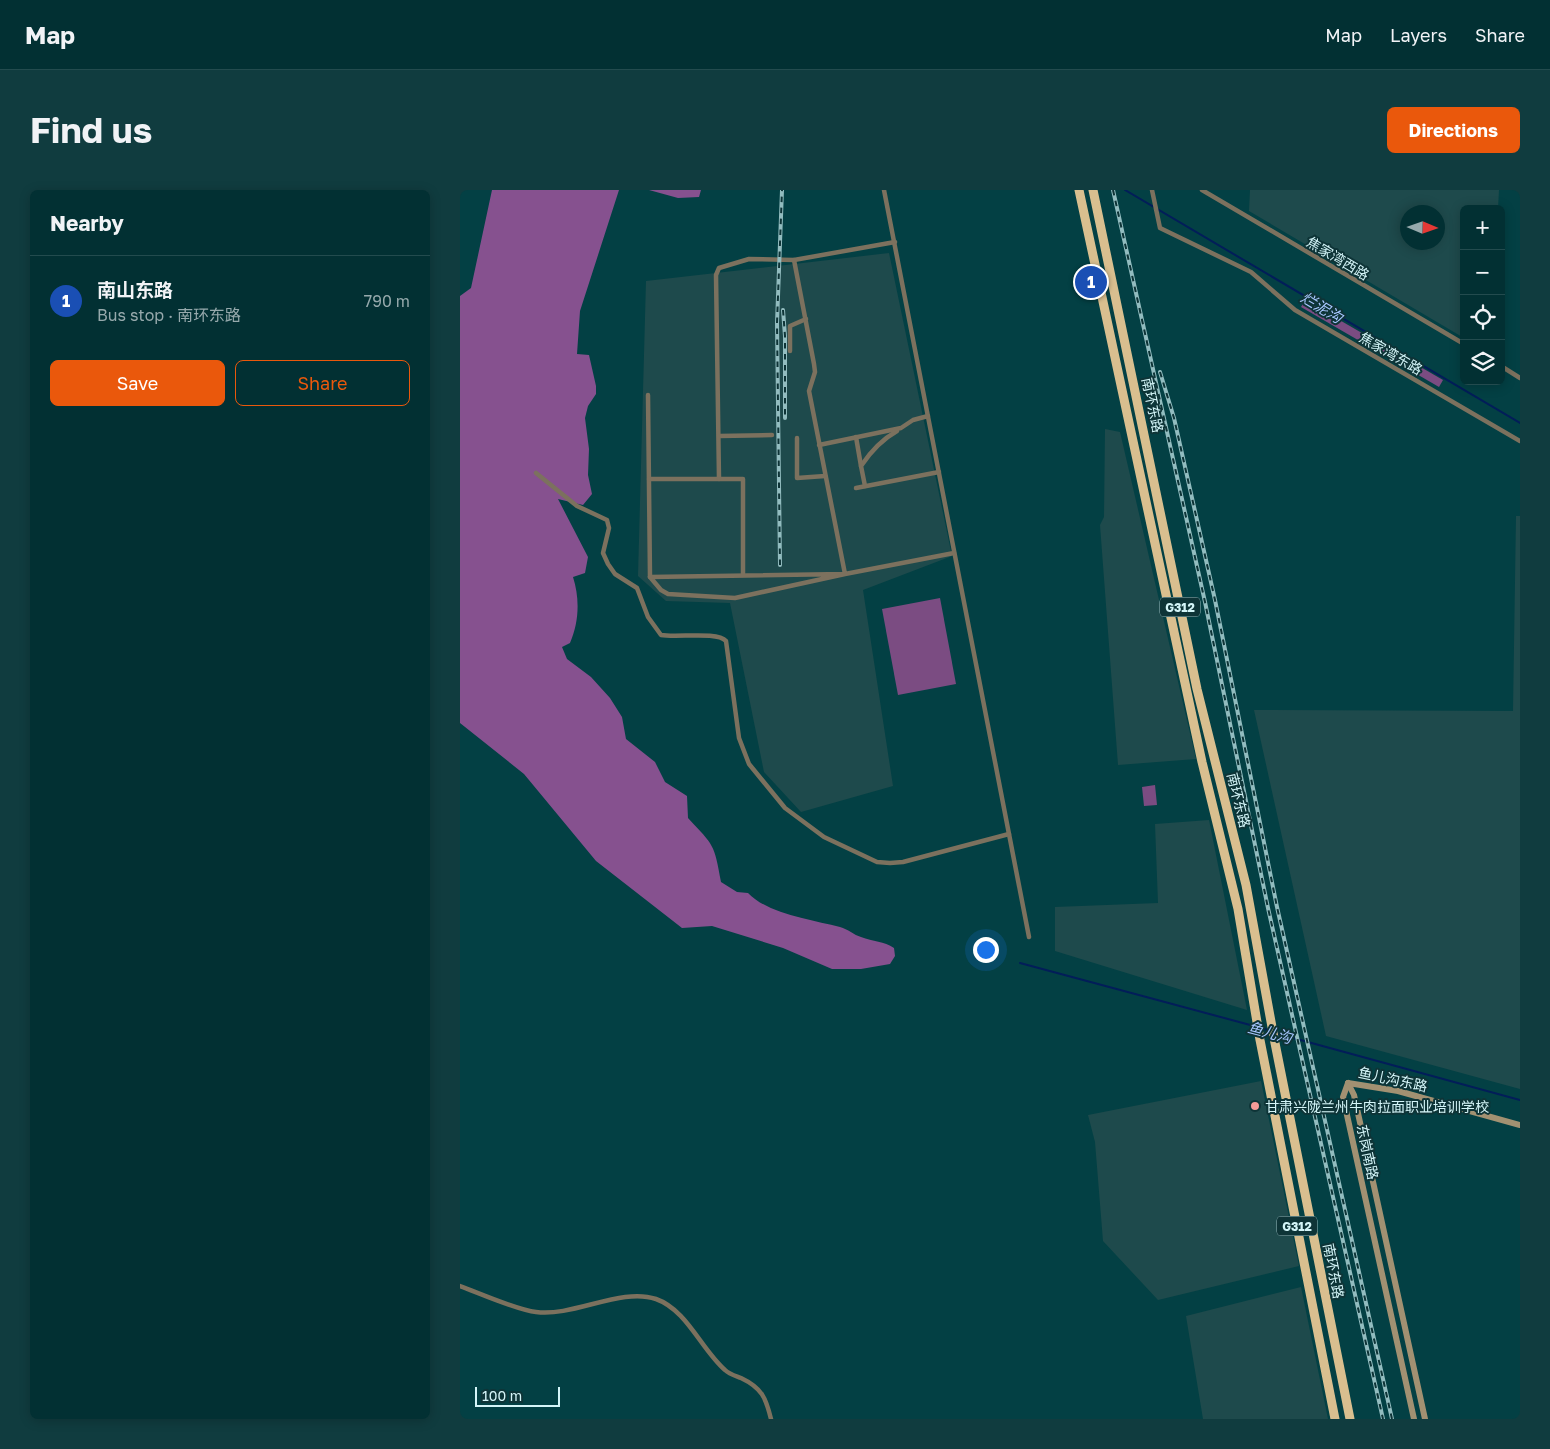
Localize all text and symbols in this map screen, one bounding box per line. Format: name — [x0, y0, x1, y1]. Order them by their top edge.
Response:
text: Map — [25, 20, 75, 49]
text: Map — [1325, 24, 1362, 46]
text: Layers — [1390, 24, 1447, 46]
text: Share — [1475, 24, 1525, 46]
button: Directions — [1387, 107, 1520, 153]
text: Find us — [30, 109, 152, 151]
north arrow — [1400, 205, 1445, 250]
map controls — [1460, 205, 1505, 385]
button: + — [1460, 205, 1505, 250]
text: Nearby — [50, 210, 124, 236]
street label: 焦家湾西路 — [1304, 233, 1372, 283]
button: − — [1460, 250, 1505, 295]
pin: 1 — [1075, 263, 1107, 301]
text: 南山东路 — [97, 278, 173, 301]
water label: 烂泥沟 — [1298, 288, 1348, 327]
text: 1 — [62, 291, 70, 311]
text: 790 m — [364, 291, 410, 311]
button: locate — [1460, 295, 1505, 340]
text: Bus stop · 南环东路 — [97, 305, 241, 325]
street label: 焦家湾东路 — [1356, 328, 1426, 378]
button: layers — [1460, 340, 1505, 385]
button: Save — [50, 360, 225, 406]
button: Share — [235, 360, 410, 406]
street label: 南环东路 — [1139, 376, 1167, 434]
road number: G312 — [1160, 598, 1200, 617]
street label: 南环东路 — [1224, 771, 1254, 829]
your location — [973, 937, 999, 963]
water label: 鱼儿沟 — [1246, 1017, 1296, 1047]
street label: 鱼儿沟东路 — [1357, 1063, 1429, 1095]
place label: 甘肃兴陇兰州牛肉拉面职业培训学校 — [1265, 1098, 1489, 1115]
marker: 甘肃兴陇兰州牛肉拉面职业培训学校 — [1249, 1100, 1261, 1112]
street label: 东岗南路 — [1354, 1123, 1382, 1181]
road number: G312 — [1277, 1216, 1317, 1236]
street label: 南环东路 — [1320, 1242, 1348, 1300]
scale bar — [475, 1384, 560, 1407]
text: 100 m — [482, 1387, 522, 1404]

